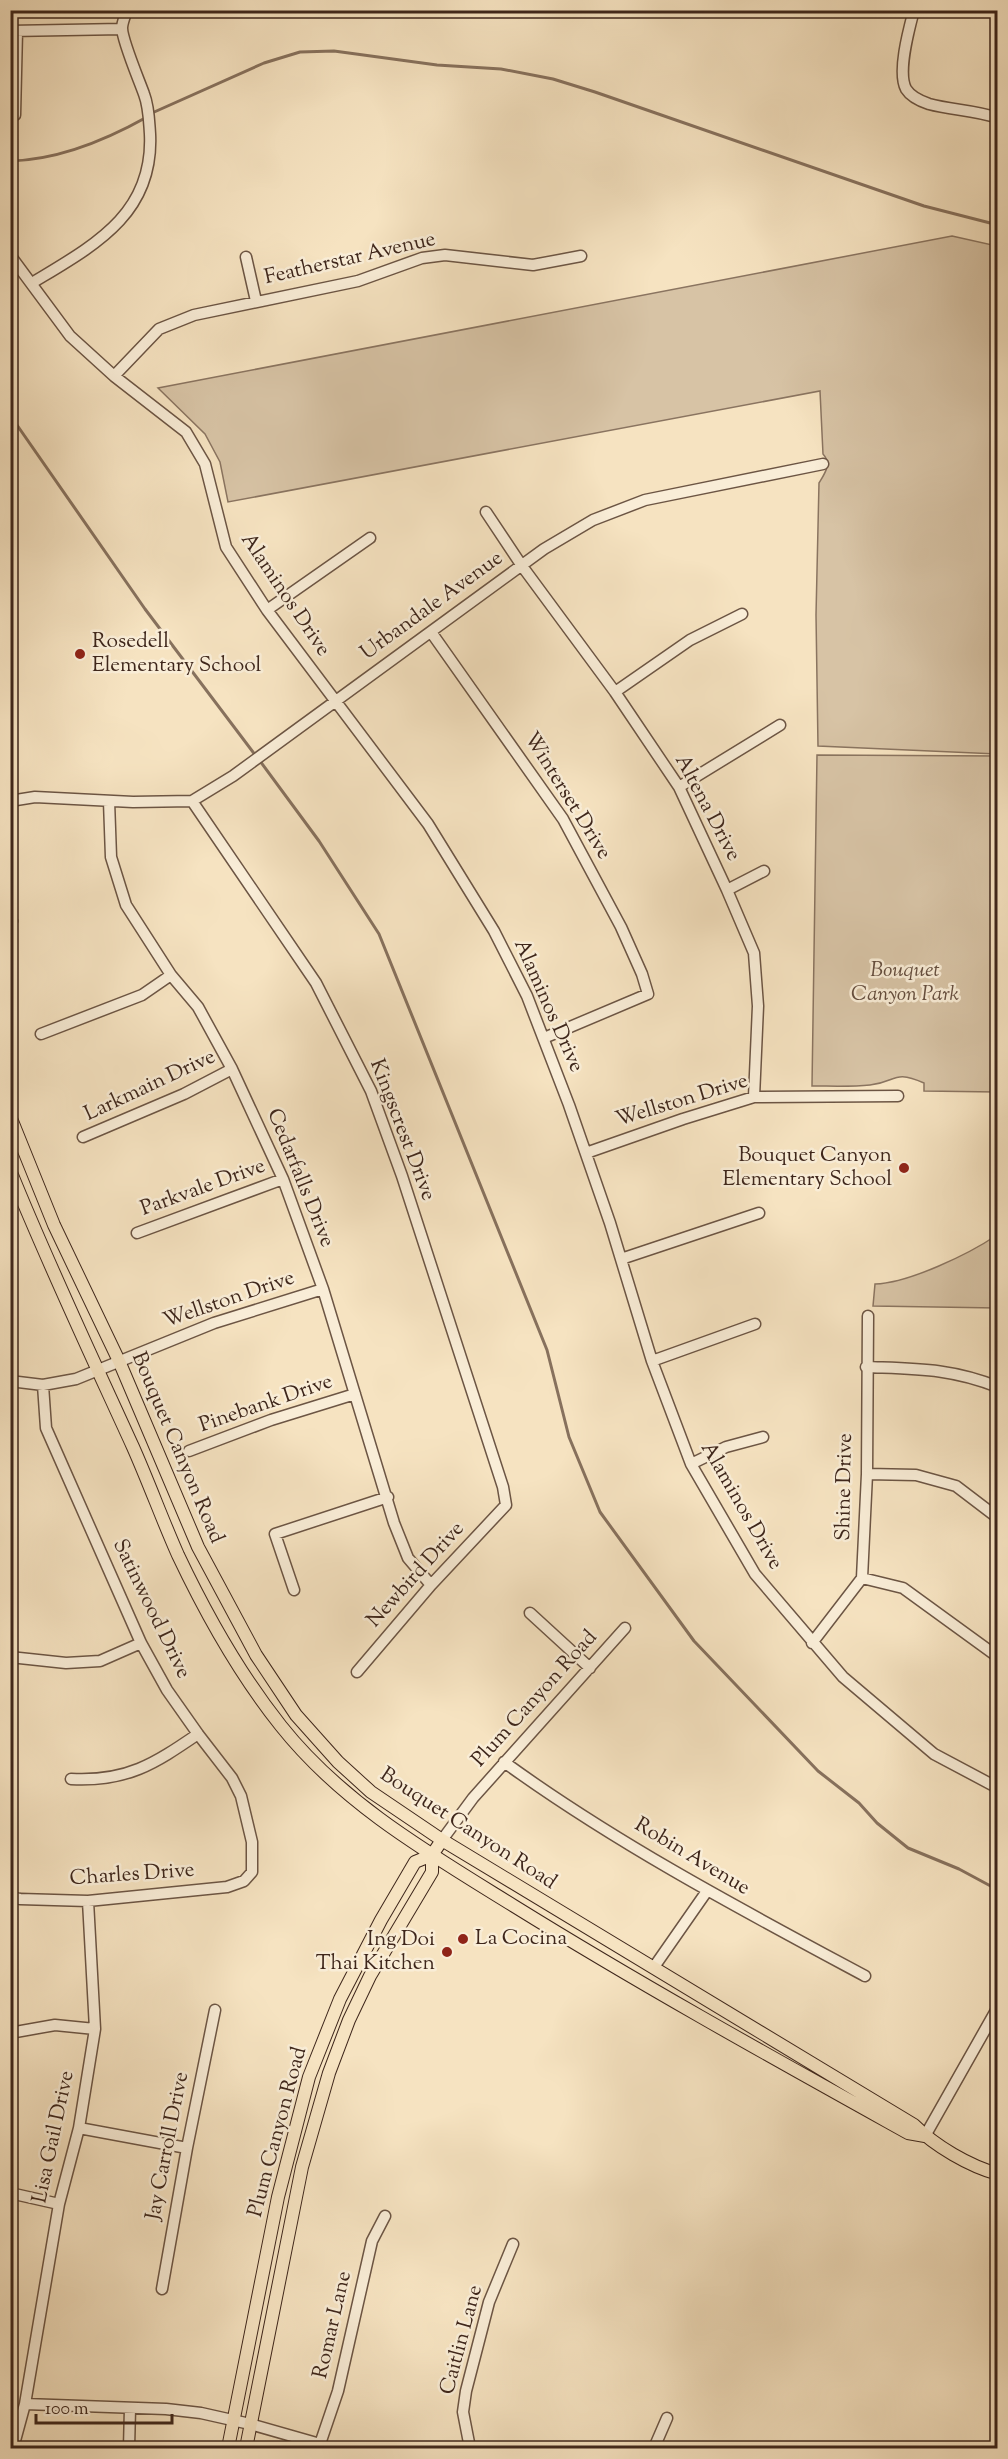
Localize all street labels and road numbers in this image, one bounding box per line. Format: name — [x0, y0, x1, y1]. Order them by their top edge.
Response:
street label: Featherstar Avenue — [261, 225, 439, 293]
street label: Alaminos Drive — [233, 527, 337, 663]
street label: Urbandale Avenue — [355, 544, 509, 668]
street label: Winterset Drive — [516, 726, 618, 866]
street label: Altena Drive — [666, 749, 748, 867]
street label: Alaminos Drive — [505, 935, 591, 1077]
street label: Larkmain Drive — [79, 1042, 221, 1130]
street label: Kingscrest Drive — [361, 1055, 443, 1205]
street label: Wellston Drive — [612, 1067, 752, 1135]
street label: Cedarfalls Drive — [259, 1104, 341, 1252]
street label: Parkvale Drive — [136, 1152, 270, 1224]
street label: Wellston Drive — [159, 1264, 299, 1336]
street label: Bouquet Canyon Road — [123, 1348, 231, 1549]
street label: Pinebank Drive — [195, 1367, 337, 1441]
street label: Shine Drive — [829, 1433, 861, 1541]
street label: Alaminos Drive — [692, 1437, 790, 1575]
street label: Newbird Drive — [360, 1515, 472, 1635]
street label: Satinwood Drive — [104, 1534, 198, 1684]
street label: Plum Canyon Road — [465, 1624, 605, 1774]
street label: Bouquet Canyon Road — [374, 1760, 562, 1898]
street label: Robin Avenue — [628, 1811, 756, 1903]
street label: Charles Drive — [69, 1856, 195, 1894]
street label: Plum Canyon Road — [241, 2043, 315, 2220]
street label: Lisa Gail Drive — [25, 2068, 83, 2206]
street label: Jay Carroll Drive — [139, 2069, 197, 2224]
street label: Romar Lane — [306, 2268, 360, 2382]
street label: Caitlin Lane — [433, 2282, 491, 2398]

